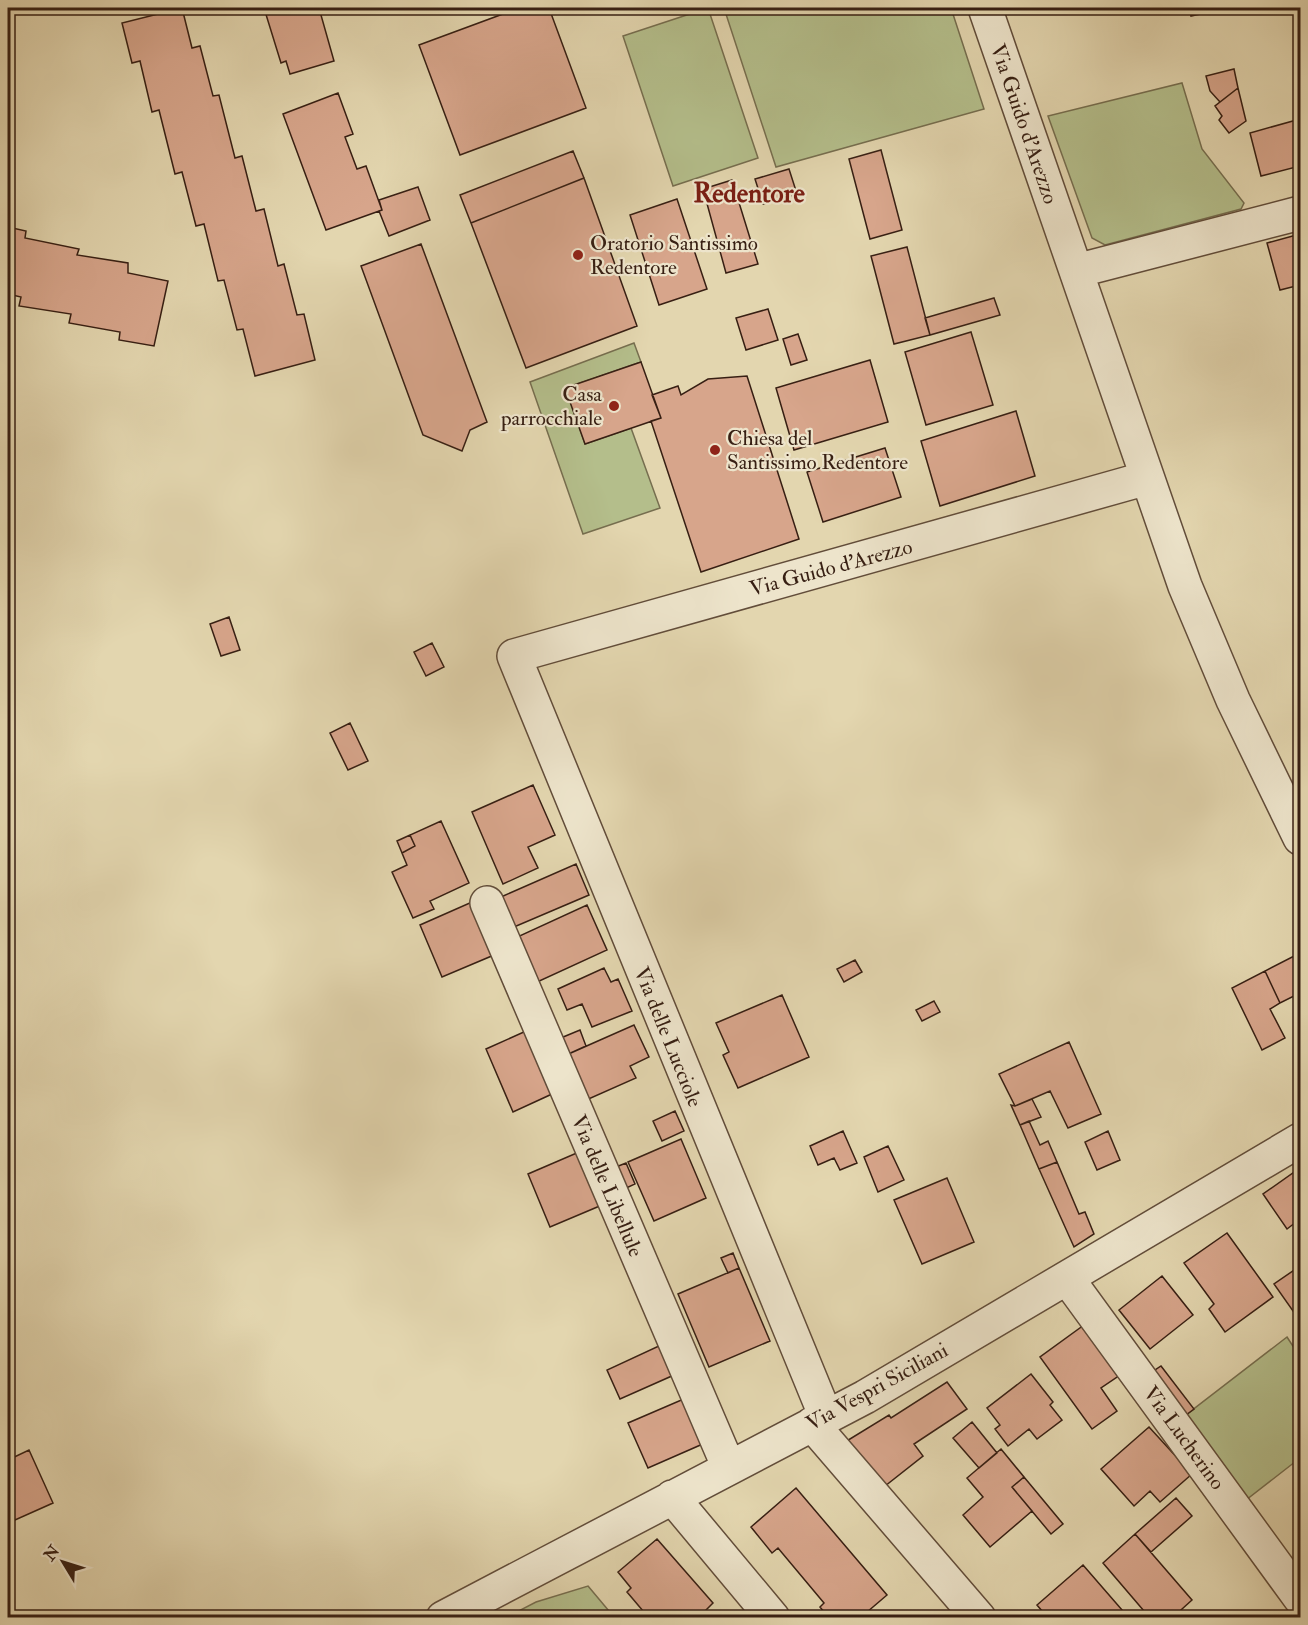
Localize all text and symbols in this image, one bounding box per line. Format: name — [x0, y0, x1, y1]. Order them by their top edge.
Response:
street label: Via Guido d'Arezzo — [984, 40, 1064, 208]
district label: Redentore — [693, 177, 806, 210]
place label: Oratorio Santissimo Redentore — [590, 230, 758, 281]
marker: Oratorio Santissimo Redentore — [571, 248, 585, 262]
place label: Casa parrocchiale — [500, 381, 602, 432]
marker: Casa parrocchiale — [607, 399, 621, 413]
place label: Chiesa del Santissimo Redentore — [727, 425, 908, 476]
marker: Chiesa del Santissimo Redentore — [708, 443, 722, 457]
street label: Via Guido d'Arezzo — [747, 533, 915, 603]
street label: Via delle Lucciole — [628, 963, 708, 1111]
street label: Via delle Libellule — [565, 1111, 649, 1261]
street label: Via Vespri Siciliani — [801, 1337, 953, 1437]
street label: Via Lucherino — [1137, 1381, 1231, 1495]
north arrow — [33, 1532, 93, 1592]
text: N — [39, 1541, 65, 1566]

